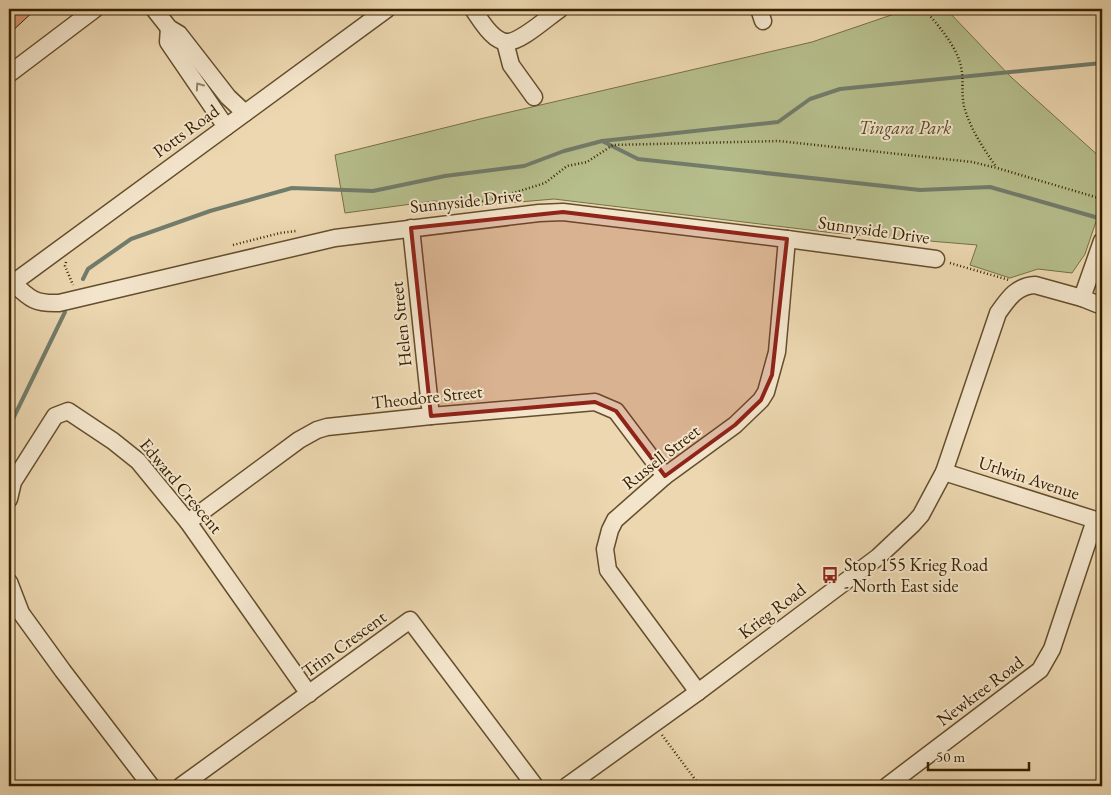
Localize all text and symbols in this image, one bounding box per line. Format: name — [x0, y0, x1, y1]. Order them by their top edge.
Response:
one-way arrow — [196, 83, 205, 92]
street label: Potts Road — [148, 98, 224, 162]
park label: Tingara Park — [859, 116, 951, 140]
street label: Sunnyside Drive — [409, 183, 523, 218]
street label: Sunnyside Drive — [817, 210, 931, 249]
street label: Helen Street — [385, 280, 416, 368]
street label: Theodore Street — [370, 379, 484, 414]
street label: Russell Street — [617, 419, 705, 494]
street label: Edward Crescent — [135, 433, 228, 538]
street label: Urlwin Avenue — [976, 450, 1083, 505]
place label: Stop 155 Krieg Road - North East side — [844, 553, 989, 597]
bus stop icon: Stop 155 Krieg Road - North East side — [820, 565, 840, 585]
street label: Krieg Road — [733, 577, 811, 644]
street label: Trim Crescent — [297, 605, 391, 682]
street label: Newkree Road — [932, 650, 1029, 731]
scale bar — [928, 740, 1030, 772]
text: 50 m — [936, 747, 965, 766]

